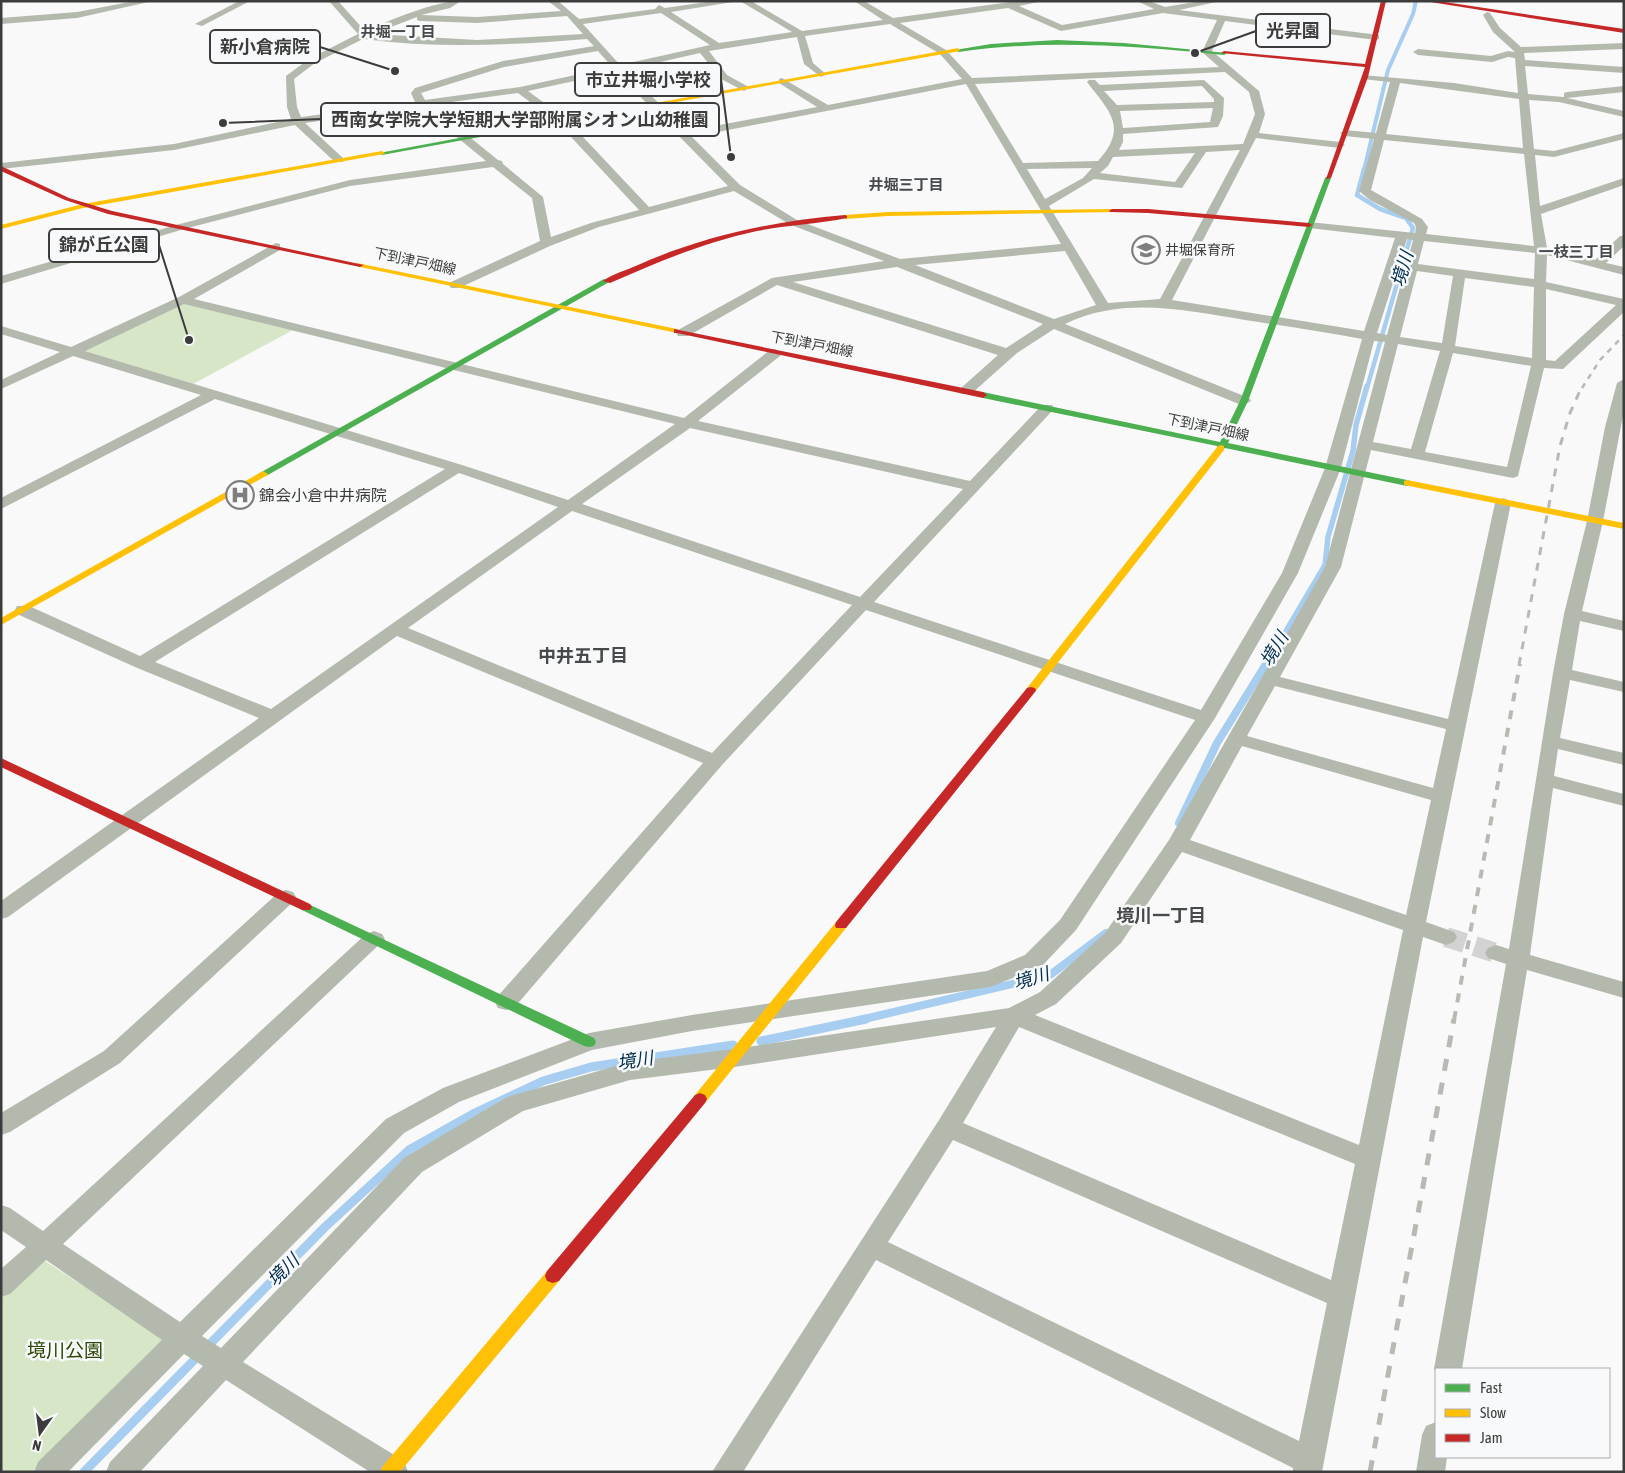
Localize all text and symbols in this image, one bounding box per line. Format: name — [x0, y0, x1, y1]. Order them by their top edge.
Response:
callout: 光昇園 — [1256, 14, 1330, 47]
text: 光昇園 — [1266, 20, 1320, 41]
district label: 井堀一丁目 — [360, 23, 436, 40]
callout: 新小倉病院 — [210, 30, 320, 63]
text: 新小倉病院 — [220, 36, 310, 57]
callout: 市立井堀小学校 — [575, 63, 721, 96]
text: 市立井堀小学校 — [585, 69, 711, 90]
callout: 西南女学院大学短期大学部附属シオン山幼稚園 — [321, 103, 719, 136]
text: 西南女学院大学短期大学部附属シオン山幼稚園 — [331, 109, 709, 130]
district label: 井堀三丁目 — [868, 176, 944, 193]
callout: 錦が丘公園 — [49, 229, 159, 262]
text: 錦が丘公園 — [59, 234, 149, 255]
school or university icon: 井堀保育所 — [1131, 235, 1161, 265]
place label: 井堀保育所 — [1165, 242, 1235, 258]
district label: 一枝三丁目 — [1538, 243, 1614, 260]
street label: 下到津戸畑線 — [372, 244, 458, 278]
water label: 境川 — [1387, 247, 1418, 289]
street label: 下到津戸畑線 — [769, 328, 855, 360]
street label: 下到津戸畑線 — [1165, 410, 1251, 444]
hospital icon: 錦会小倉中井病院 — [225, 480, 255, 510]
place label: 錦会小倉中井病院 — [259, 486, 387, 504]
water label: 境川 — [1256, 626, 1293, 670]
district label: 中井五丁目 — [538, 645, 628, 666]
district label: 境川一丁目 — [1116, 905, 1206, 926]
water label: 境川 — [1011, 962, 1053, 993]
water label: 境川 — [616, 1047, 656, 1073]
water label: 境川 — [263, 1248, 305, 1290]
park label: 境川公園 — [27, 1339, 103, 1361]
legend — [1435, 1368, 1610, 1458]
text: Fast — [1480, 1379, 1502, 1396]
text: Slow — [1480, 1404, 1506, 1421]
north arrow — [15, 1408, 65, 1458]
text: Jam — [1480, 1429, 1503, 1446]
text: N — [31, 1437, 43, 1454]

